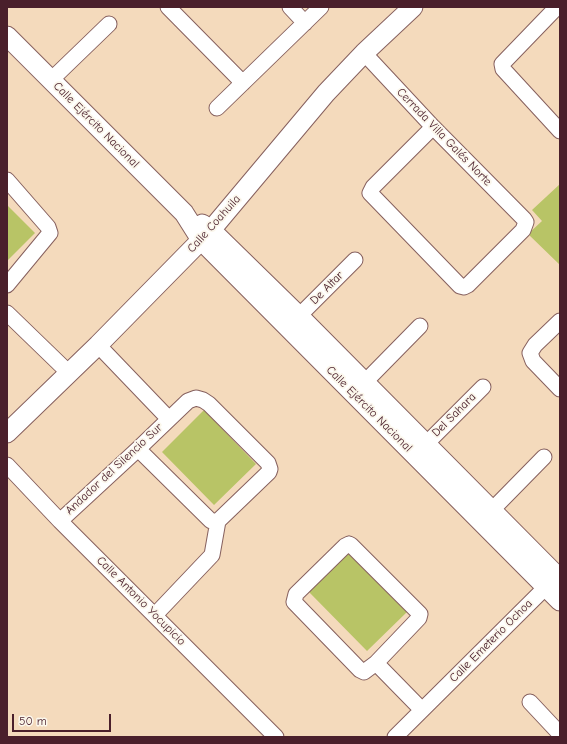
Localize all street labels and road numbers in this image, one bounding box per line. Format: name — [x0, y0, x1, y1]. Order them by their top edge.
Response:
street label: Calle Ejército Nacional — [50, 79, 142, 171]
street label: Cerrada Villa Galés Norte — [393, 85, 495, 189]
street label: Calle Coahuila — [184, 192, 244, 256]
street label: De Altar — [307, 268, 347, 308]
street label: Calle Ejército Nacional — [323, 363, 415, 455]
street label: Del Sahara — [429, 390, 479, 440]
street label: Andador del Silencio Sur — [62, 420, 166, 518]
street label: Calle Antonio Yocupicio — [93, 553, 189, 649]
street label: Calle Emeterio Ochoa — [447, 597, 535, 685]

